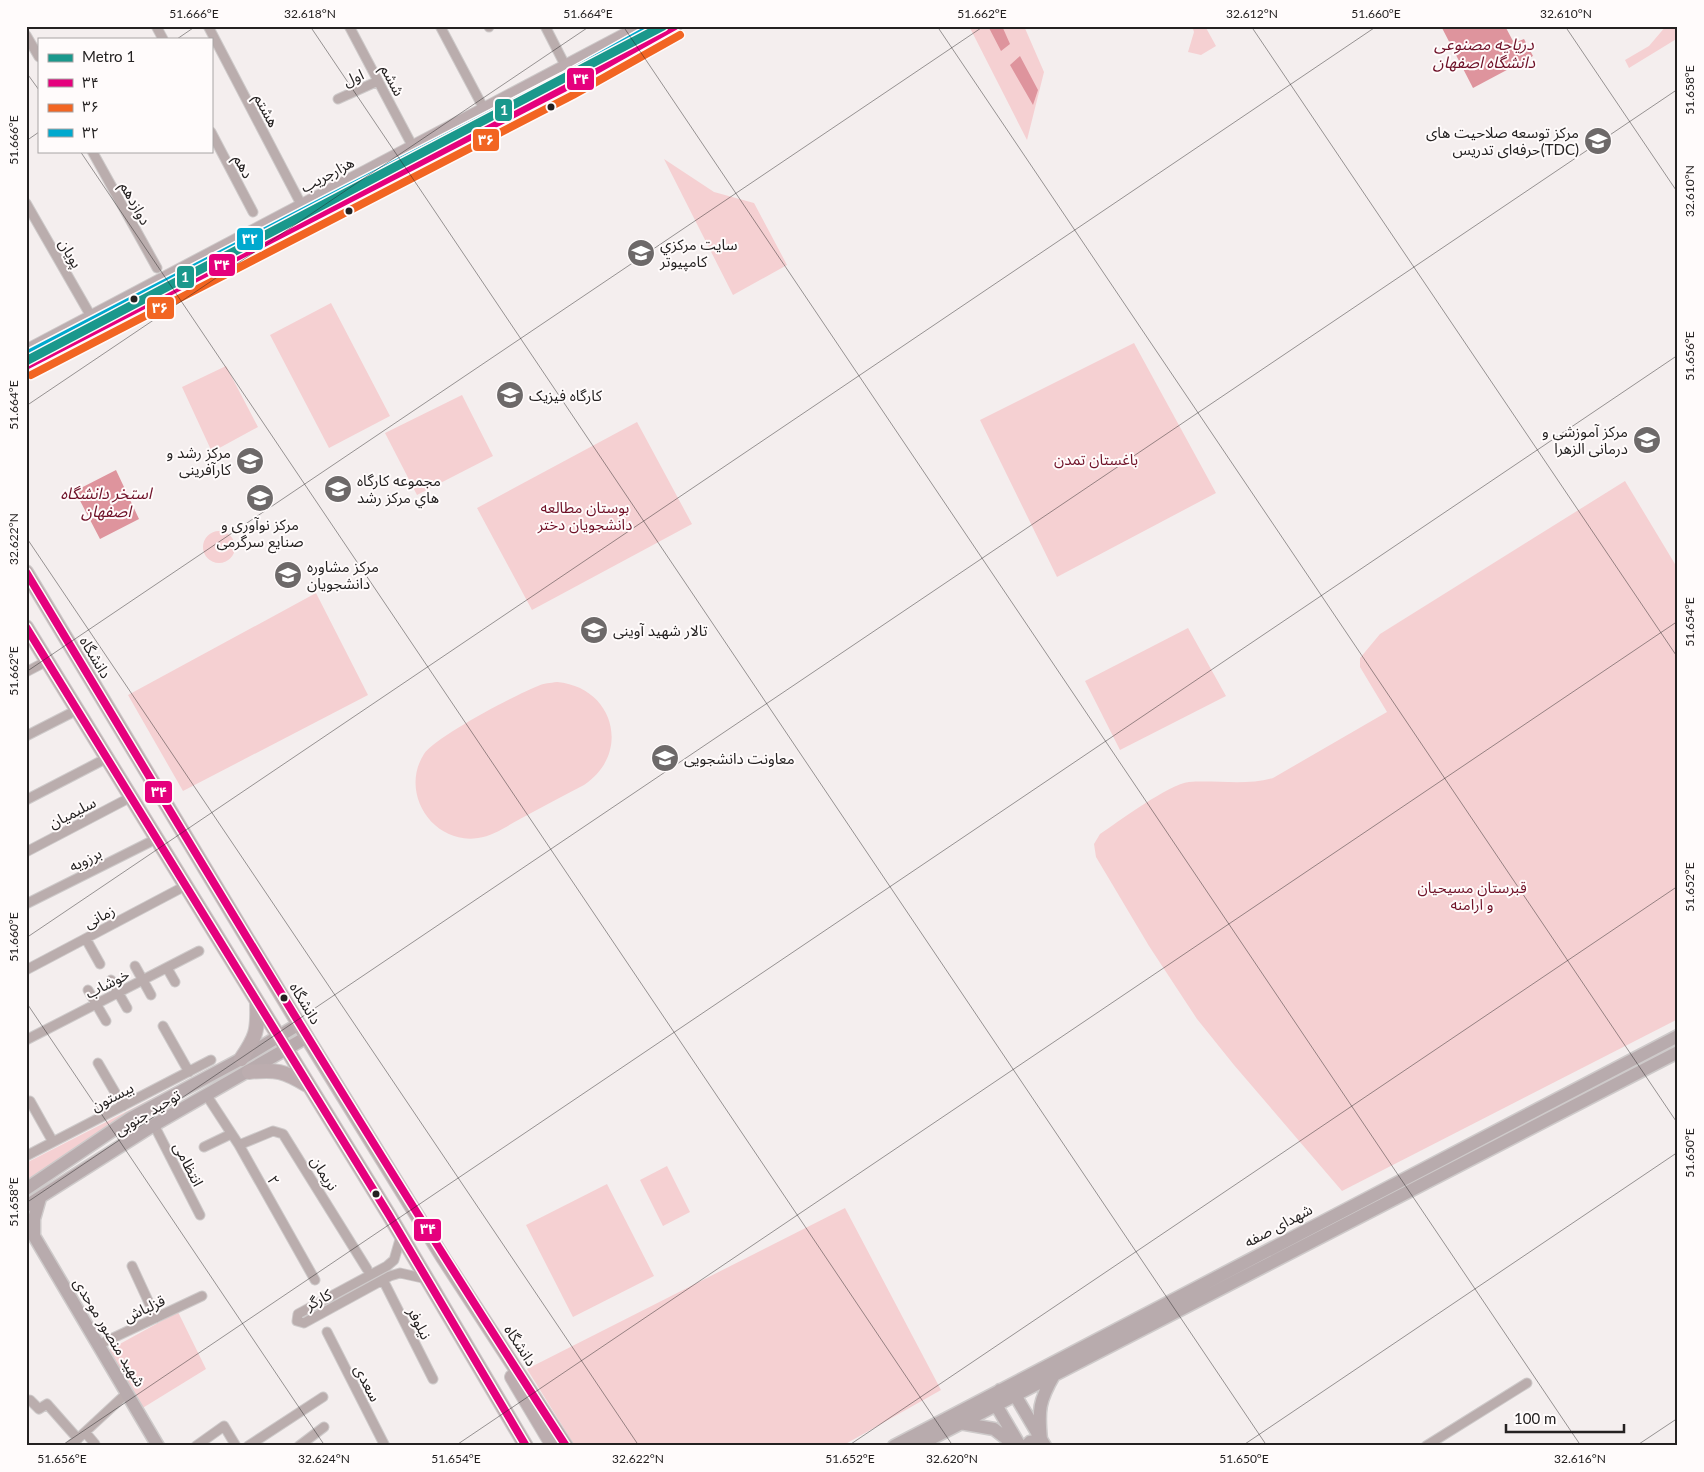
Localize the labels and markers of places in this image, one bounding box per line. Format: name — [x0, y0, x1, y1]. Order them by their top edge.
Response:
unlabelled marker — [546, 102, 556, 112]
place label: مرکز توسعه صلاحیت های حرفه‌ای تدریس(TDC) — [1426, 123, 1579, 159]
school or university icon: مرکز توسعه صلاحیت های حرفه‌ای تدریس(TDC) — [1583, 126, 1613, 156]
unlabelled marker — [344, 206, 354, 216]
place label: سايت مرکزي کامپيوتر — [659, 235, 738, 272]
school or university icon: سايت مرکزي کامپيوتر — [626, 238, 656, 268]
unlabelled marker — [129, 294, 139, 304]
school or university icon: کارگاه فیزیک — [495, 380, 525, 410]
place label: کارگاه فیزیک — [529, 386, 603, 405]
place label: مرکز آموزشی و درمانی الزهرا — [1542, 422, 1628, 458]
school or university icon: مرکز آموزشی و درمانی الزهرا — [1632, 425, 1662, 455]
place label: مرکز رشد و کارآفرینی — [166, 443, 232, 479]
school or university icon: مرکز رشد و کارآفرینی — [235, 446, 265, 476]
place label: مجموعه کارگاه هاي مرکز رشد — [357, 471, 441, 509]
school or university icon: مجموعه کارگاه هاي مرکز رشد — [323, 474, 353, 504]
school or university icon: مرکز نوآوری و صنایع سرگرمی — [245, 483, 275, 513]
place label: مرکز نوآوری و صنایع سرگرمی — [217, 515, 303, 554]
place label: مرکز مشاوره دانشجویان — [307, 557, 379, 593]
school or university icon: مرکز مشاوره دانشجویان — [273, 560, 303, 590]
school or university icon: تالار شهید آوینی — [579, 615, 609, 645]
place label: تالار شهید آوینی — [613, 621, 708, 640]
school or university icon: معاونت دانشجویی — [650, 743, 680, 773]
place label: معاونت دانشجویی — [684, 749, 795, 768]
unlabelled marker — [279, 993, 289, 1003]
unlabelled marker — [371, 1189, 381, 1199]

